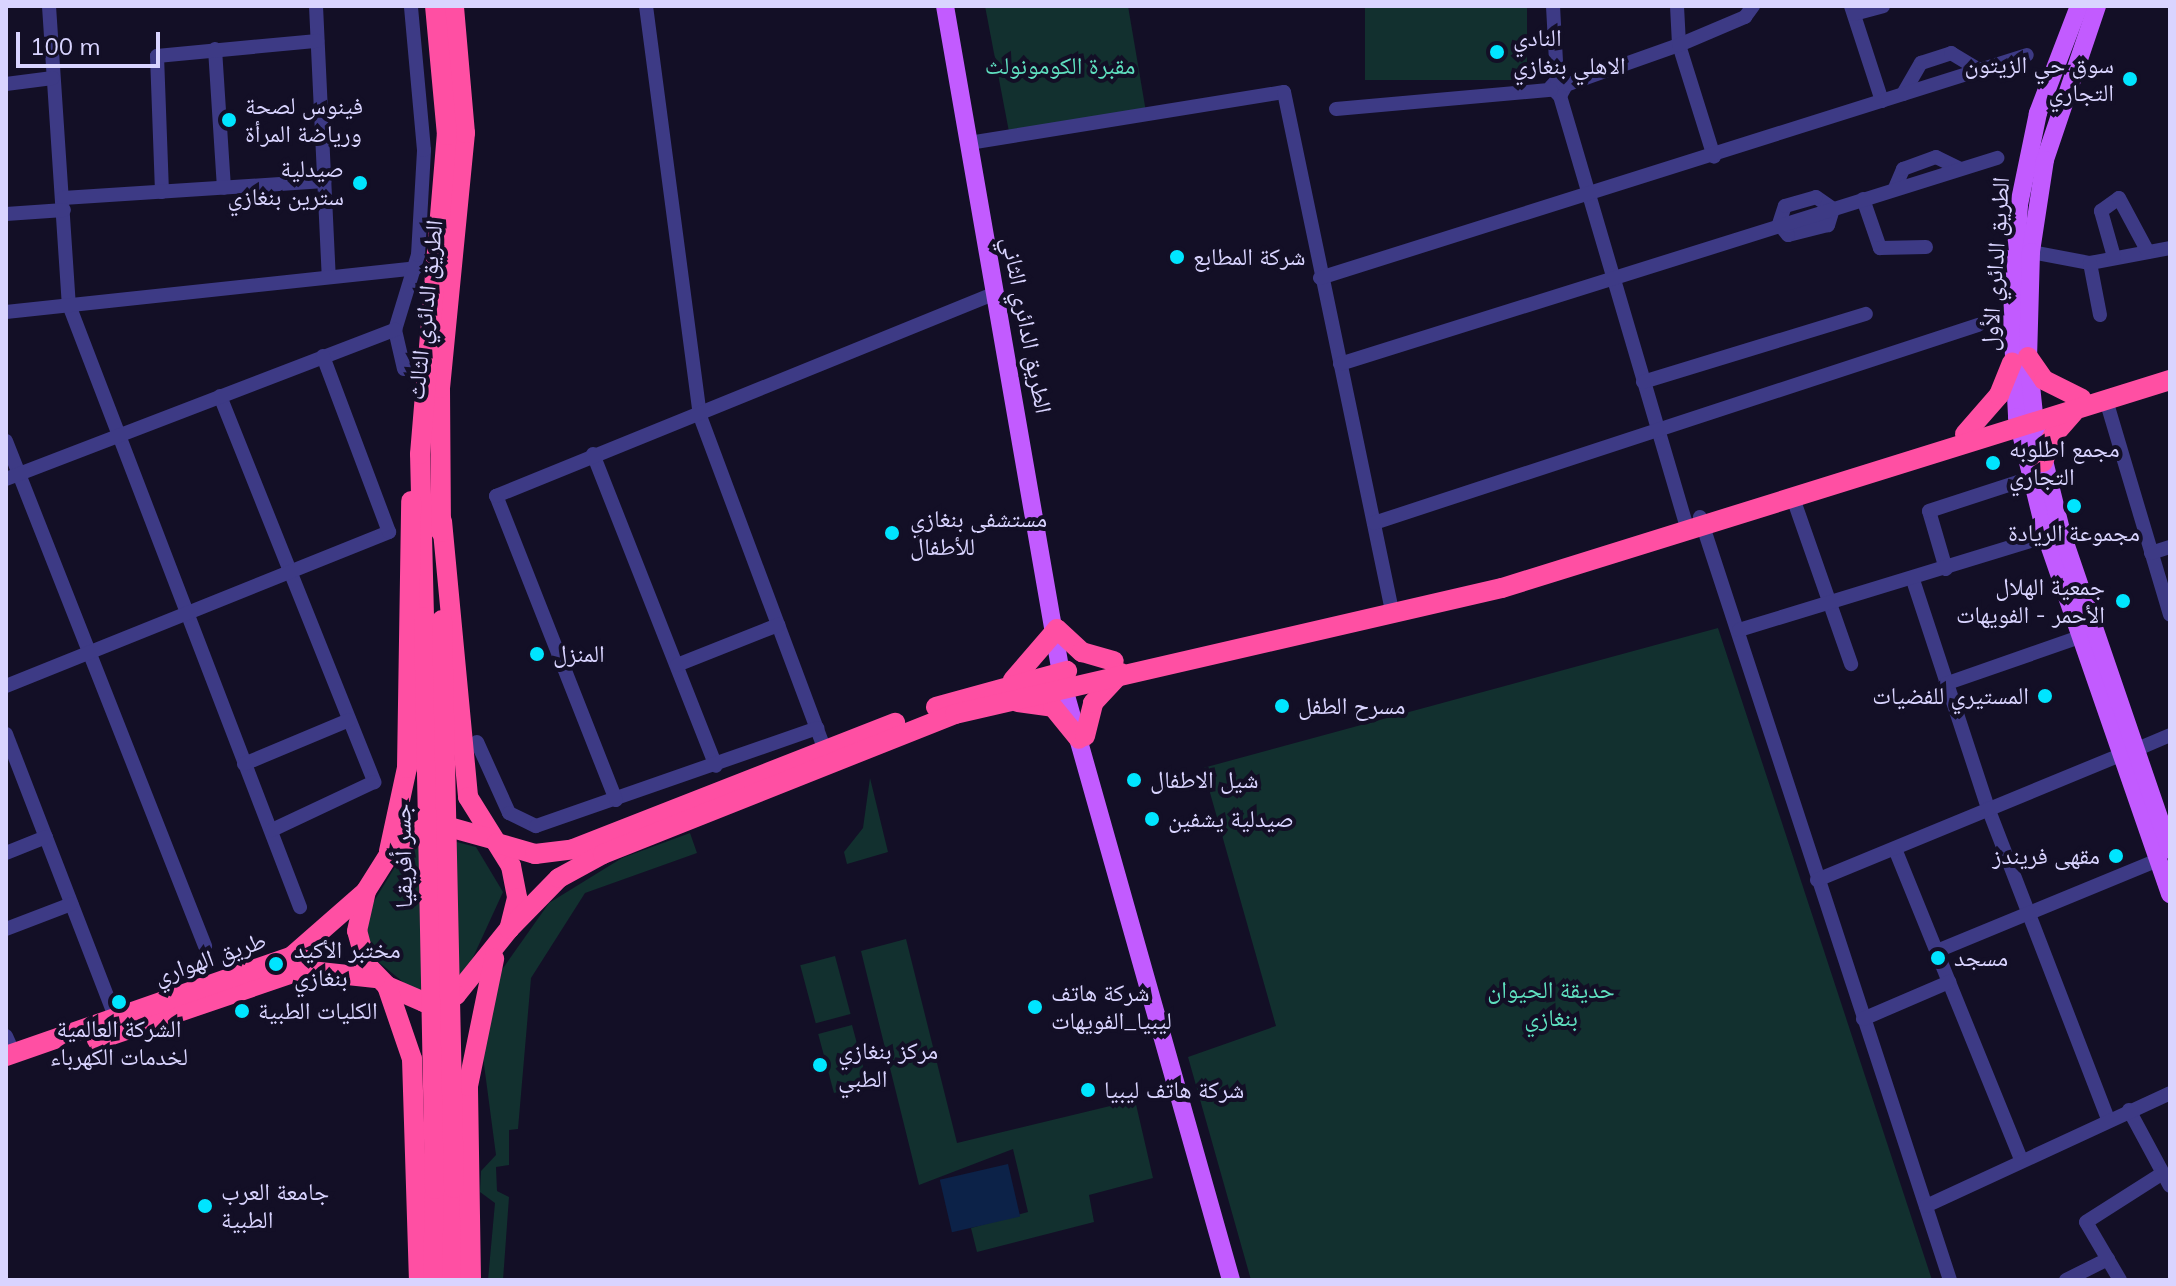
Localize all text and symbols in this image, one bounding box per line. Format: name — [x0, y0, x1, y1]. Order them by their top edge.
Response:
scale bar — [20, 16, 164, 66]
place label: النادي الاهلي بنغازي — [1513, 24, 1626, 80]
text: 100 m — [30, 31, 101, 61]
marker: النادي الاهلي بنغازي — [1488, 43, 1506, 61]
place label: سوق حي الزيتون التجاري — [1965, 51, 2114, 107]
park label: مقبرة الكومونولث — [985, 52, 1135, 80]
marker: سوق حي الزيتون التجاري — [2121, 70, 2139, 88]
place label: فينوس لصحة ورياضة المرأة — [245, 92, 363, 148]
marker: فينوس لصحة ورياضة المرأة — [220, 111, 238, 129]
place label: صيدلية سترين بنغازي — [228, 155, 344, 211]
marker: صيدلية سترين بنغازي — [351, 174, 369, 192]
street label: الطريق الدائري الأول — [1975, 176, 2015, 352]
street label: الطريق الدائري الثالث — [401, 218, 449, 402]
street label: الطريق الدائري الثاني — [996, 234, 1058, 416]
place label: شركة المطابع — [1193, 243, 1305, 271]
marker: شركة المطابع — [1168, 248, 1186, 266]
place label: مجمع اطلوبه التجاري — [2009, 435, 2120, 491]
marker: مجمع اطلوبه التجاري — [1984, 454, 2002, 472]
marker: مجموعة الريادة — [2065, 497, 2083, 515]
place label: مستشفى بنغازي للأطفال — [910, 505, 1047, 561]
place label: مجموعة الريادة — [2008, 519, 2140, 547]
marker: مستشفى بنغازي للأطفال — [881, 522, 903, 544]
place label: جمعية الهلال الأحمر - الفويهات — [1956, 573, 2105, 629]
marker: جمعية الهلال الأحمر - الفويهات — [2112, 590, 2134, 612]
place label: المنزل — [553, 640, 605, 668]
marker: المنزل — [528, 645, 546, 663]
place label: المستيري للفضيات — [1872, 682, 2029, 710]
marker: المستيري للفضيات — [2036, 687, 2054, 705]
place label: مسرح الطفل — [1298, 692, 1405, 720]
marker: مسرح الطفل — [1273, 697, 1291, 715]
place label: شيل الاطفال — [1150, 766, 1259, 794]
marker: شيل الاطفال — [1125, 771, 1143, 789]
street label: جسر أفريقيا — [388, 803, 418, 909]
place label: صيدلية يشفين — [1168, 805, 1294, 833]
marker: صيدلية يشفين — [1143, 810, 1161, 828]
place label: مقهى فريندز — [1992, 842, 2100, 870]
marker: مقهى فريندز — [2107, 847, 2125, 865]
street label: طريق الهواري — [150, 925, 270, 991]
place label: مختبر الأكيد بنغازي — [294, 936, 401, 992]
place label: مسجد — [1954, 944, 2008, 972]
marker: مسجد — [1929, 949, 1947, 967]
marker: مختبر الأكيد بنغازي — [265, 953, 287, 975]
park label: حديقة الحيوان بنغازي — [1487, 976, 1615, 1032]
place label: شركة هاتف ليبيا_الفويهات — [1051, 979, 1172, 1035]
marker: الشركة العالمية لخدمات الكهرباء — [110, 993, 128, 1011]
place label: الكليات الطبية — [258, 997, 378, 1025]
marker: شركة هاتف ليبيا_الفويهات — [1026, 998, 1044, 1016]
marker: الكليات الطبية — [233, 1002, 251, 1020]
place label: الشركة العالمية لخدمات الكهرباء — [50, 1015, 188, 1071]
place label: مركز بنغازي الطبي — [838, 1037, 938, 1093]
marker: مركز بنغازي الطبي — [809, 1054, 831, 1076]
place label: شركة هاتف ليبيا — [1104, 1076, 1244, 1104]
marker: شركة هاتف ليبيا — [1079, 1081, 1097, 1099]
place label: جامعة العرب الطبية — [221, 1178, 329, 1234]
marker: جامعة العرب الطبية — [196, 1197, 214, 1215]

